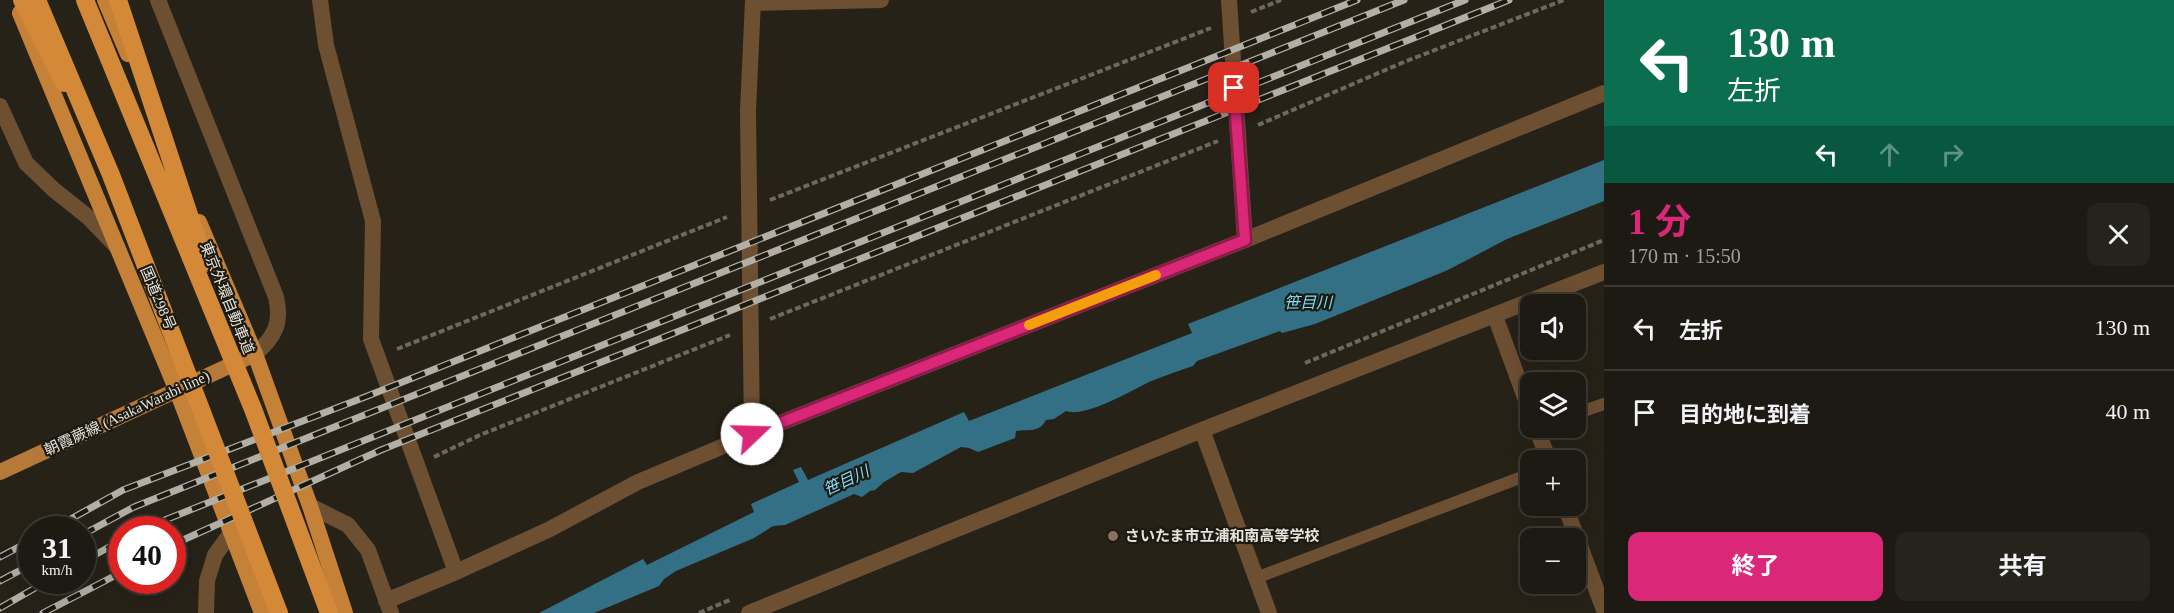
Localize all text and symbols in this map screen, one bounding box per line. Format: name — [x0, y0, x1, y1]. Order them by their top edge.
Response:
text: 130 m — [1727, 20, 1836, 66]
icon: left — [1628, 24, 1706, 102]
pin — [1208, 62, 1259, 113]
icon: arrive — [1217, 71, 1250, 104]
text: 左折 — [1727, 76, 1781, 106]
icon: left — [1810, 138, 1843, 171]
icon: ahead — [1873, 138, 1906, 171]
icon: right — [1936, 138, 1969, 171]
text: 1 分 — [1628, 202, 1691, 242]
button: close — [2087, 203, 2150, 266]
street label: 東京外環自動車道 — [197, 239, 257, 357]
text: 170 m · 15:50 — [1628, 245, 1741, 267]
street label: 国道298号 — [137, 264, 179, 332]
water label: 笹目川 — [1284, 294, 1334, 311]
map controls — [1520, 294, 1586, 594]
button: sound — [1520, 294, 1586, 360]
icon: left — [1628, 312, 1661, 345]
text: 130 m — [2094, 315, 2150, 340]
text: 左折 — [1679, 318, 1723, 343]
street label: 朝霞蕨線 (AsakaWarabi line) — [42, 368, 213, 459]
button: layers — [1520, 372, 1586, 438]
icon: arrive — [1628, 396, 1661, 429]
text: 40 m — [2105, 399, 2150, 424]
position arrow — [720, 402, 784, 466]
text: 目的地に到着 — [1679, 402, 1811, 427]
button: + — [1520, 450, 1586, 516]
water label: 笹目川 — [821, 462, 873, 498]
speed limit sign: 40 — [108, 516, 186, 594]
place label: さいたま市立浦和南高等学校 — [1125, 527, 1320, 544]
button: − — [1520, 528, 1586, 594]
marker: さいたま市立浦和南高等学校 — [1106, 529, 1120, 543]
text: 31 — [42, 531, 72, 564]
button: 終了 — [1628, 532, 1883, 601]
button: 共有 — [1895, 532, 2150, 601]
text: km/h — [42, 562, 72, 578]

